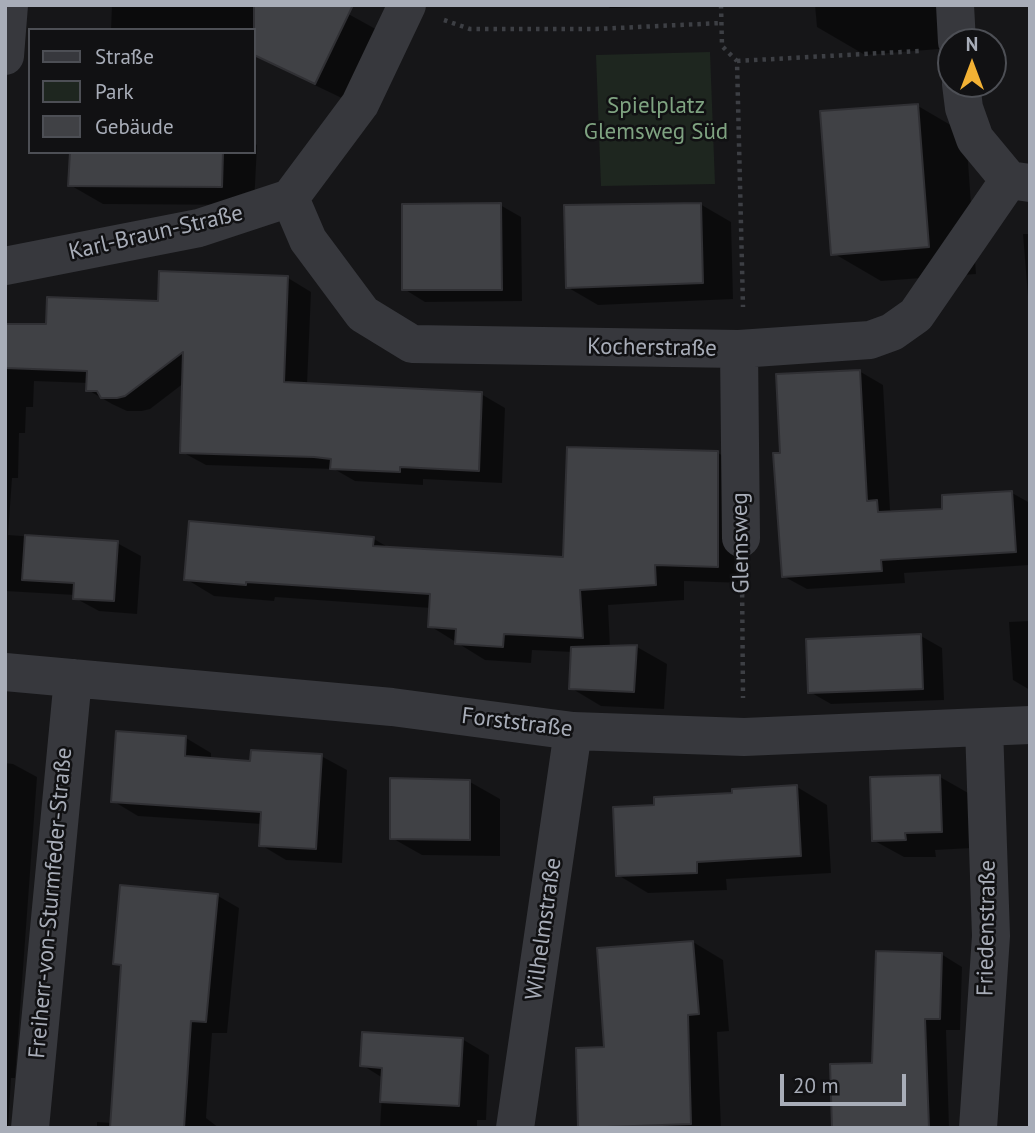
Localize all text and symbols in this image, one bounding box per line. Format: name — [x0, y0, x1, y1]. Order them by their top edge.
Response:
legend — [28, 28, 256, 154]
north arrow — [937, 28, 1007, 98]
text: N — [966, 32, 978, 56]
text: Straße — [95, 43, 154, 70]
text: Park — [95, 78, 134, 105]
park label: Spielplatz Glemsweg Süd — [584, 92, 728, 146]
text: Gebäude — [95, 113, 174, 140]
street label: Karl-Braun-Straße — [66, 200, 246, 266]
street label: Kocherstraße — [587, 333, 717, 363]
street label: Glemsweg — [726, 492, 756, 594]
street label: Forststraße — [460, 703, 574, 743]
street label: Freiherr-von-Sturmfeder-Straße — [24, 746, 78, 1060]
street label: Wilhelmstraße — [520, 856, 568, 1002]
street label: Friedenstraße — [972, 860, 1002, 996]
scale bar — [783, 1060, 909, 1104]
text: 20 m — [793, 1072, 839, 1099]

